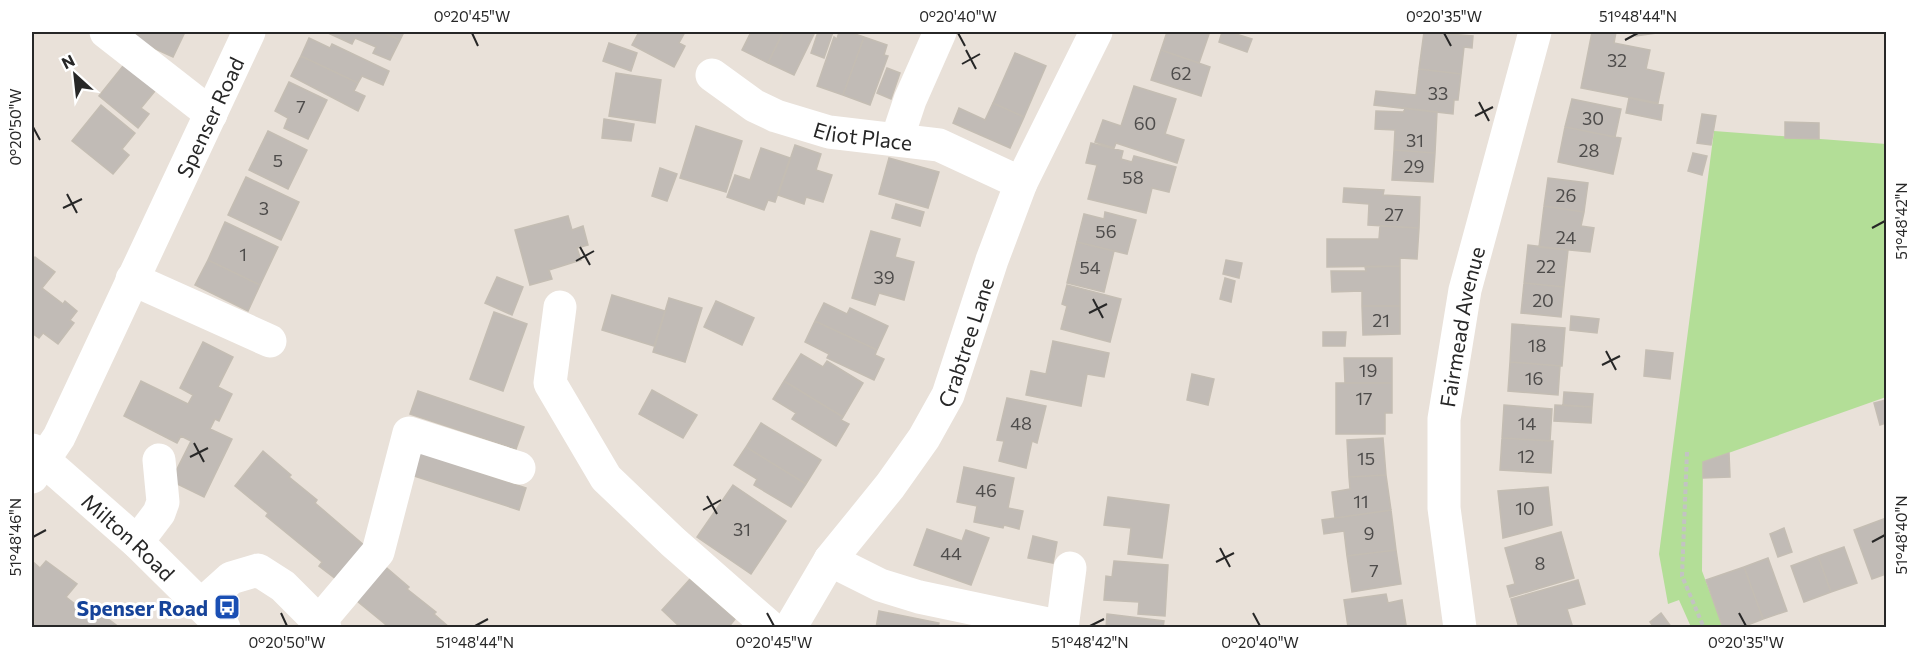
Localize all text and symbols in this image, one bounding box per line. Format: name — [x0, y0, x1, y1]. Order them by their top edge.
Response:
text: 0°20'45"W — [434, 7, 510, 25]
text: 0°20'40"W — [919, 7, 997, 25]
text: 0°20'35"W — [1406, 7, 1482, 25]
text: 51°48'44"N — [1599, 7, 1677, 25]
north arrow — [45, 45, 105, 105]
house number: 32 — [1607, 49, 1627, 71]
text: N — [58, 50, 78, 72]
street label: Spenser Road — [170, 53, 248, 181]
house number: 62 — [1171, 62, 1191, 84]
house number: 33 — [1428, 82, 1448, 104]
text: 0°20'50"W — [6, 88, 24, 166]
house number: 7 — [296, 95, 306, 117]
house number: 30 — [1582, 107, 1604, 129]
house number: 60 — [1134, 112, 1156, 134]
street label: Eliot Place — [811, 116, 914, 154]
house number: 31 — [1406, 129, 1424, 151]
house number: 28 — [1579, 139, 1600, 161]
house number: 5 — [273, 149, 283, 171]
house number: 29 — [1404, 155, 1424, 177]
house number: 58 — [1122, 166, 1144, 188]
text: 51°48'42"N — [1892, 182, 1910, 260]
house number: 26 — [1556, 184, 1576, 206]
house number: 3 — [259, 197, 269, 219]
house number: 27 — [1384, 203, 1404, 225]
house number: 56 — [1095, 220, 1117, 242]
house number: 24 — [1556, 226, 1576, 248]
house number: 1 — [239, 243, 247, 265]
street label: Fairmead Avenue — [1434, 244, 1489, 409]
house number: 22 — [1536, 255, 1556, 277]
house number: 54 — [1079, 256, 1101, 278]
house number: 39 — [873, 266, 895, 288]
street label: Crabtree Lane — [931, 274, 998, 411]
house number: 20 — [1532, 289, 1554, 311]
house number: 21 — [1372, 309, 1390, 331]
house number: 18 — [1528, 334, 1546, 356]
house number: 19 — [1359, 359, 1377, 381]
house number: 16 — [1525, 367, 1543, 389]
house number: 17 — [1355, 387, 1373, 409]
house number: 48 — [1010, 412, 1032, 434]
house number: 14 — [1518, 412, 1536, 434]
house number: 12 — [1517, 445, 1535, 467]
house number: 15 — [1357, 447, 1375, 469]
house number: 46 — [975, 479, 997, 501]
street label: Milton Road — [78, 488, 181, 585]
house number: 11 — [1353, 490, 1369, 512]
text: 51°48'40"N — [1892, 495, 1910, 575]
house number: 10 — [1515, 497, 1535, 519]
text: 51°48'46"N — [6, 498, 24, 576]
house number: 31 — [733, 518, 751, 540]
house number: 9 — [1364, 522, 1374, 544]
house number: 44 — [940, 542, 962, 564]
house number: 8 — [1535, 552, 1546, 574]
house number: 7 — [1369, 559, 1379, 581]
bus stop icon: Spenser Road — [212, 592, 242, 622]
place label: Spenser Road — [77, 595, 208, 620]
text: 0°20'50"W — [248, 633, 326, 651]
text: 51°48'44"N — [436, 633, 514, 651]
text: 0°20'45"W — [736, 633, 812, 651]
text: 51°48'42"N — [1051, 633, 1129, 651]
text: 0°20'40"W — [1221, 633, 1299, 651]
text: 0°20'35"W — [1708, 633, 1784, 651]

